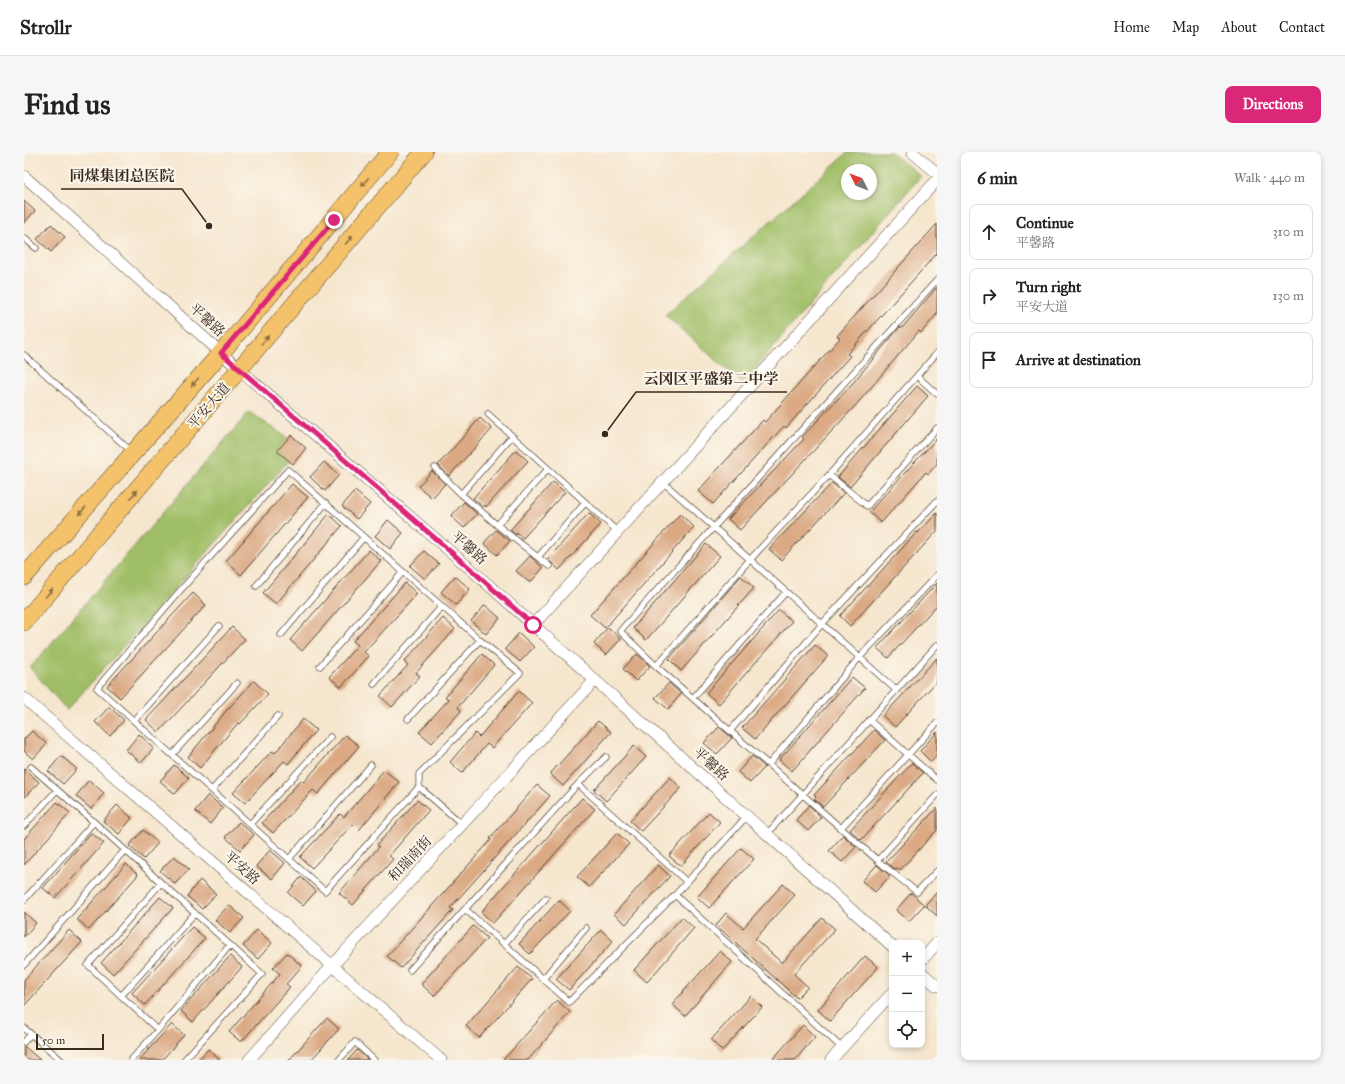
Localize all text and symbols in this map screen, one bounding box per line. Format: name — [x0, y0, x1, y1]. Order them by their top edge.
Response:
text: Strollr — [20, 16, 72, 39]
text: Home — [1113, 19, 1150, 36]
text: Map — [1172, 19, 1199, 36]
text: About — [1221, 19, 1257, 36]
text: Contact — [1279, 19, 1325, 36]
button: Directions — [1225, 86, 1321, 123]
text: Find us — [24, 87, 110, 122]
callout: 同煤集团总医院 — [61, 162, 182, 189]
north arrow — [841, 164, 877, 200]
text: 同煤集团总医院 — [69, 167, 175, 185]
text: 6 min — [977, 168, 1018, 189]
text: Walk · 440 m — [1234, 170, 1305, 186]
one-way arrow — [361, 177, 370, 188]
route end — [325, 211, 343, 229]
text: Continue — [1016, 214, 1074, 232]
icon: ahead — [978, 221, 1000, 243]
text: 310 m — [1272, 224, 1304, 240]
one-way arrow — [345, 235, 354, 246]
text: 平馨路 — [1016, 235, 1055, 251]
text: Turn right — [1016, 278, 1081, 296]
icon: right — [978, 285, 1000, 307]
text: 130 m — [1272, 288, 1304, 304]
text: 平安大道 — [1016, 299, 1068, 315]
street label: 平馨路 — [186, 300, 228, 340]
one-way arrow — [261, 334, 270, 345]
icon: arrive — [978, 349, 1000, 371]
text: Arrive at destination — [1016, 351, 1141, 369]
callout: 云冈区平盛第二中学 — [636, 365, 787, 392]
text: 云冈区平盛第二中学 — [643, 370, 779, 388]
one-way arrow — [191, 377, 200, 387]
street label: 平安大道 — [184, 379, 234, 433]
one-way arrow — [129, 488, 138, 499]
one-way arrow — [77, 506, 86, 516]
street label: 平馨路 — [448, 528, 490, 568]
one-way arrow — [45, 587, 54, 598]
route start — [524, 616, 542, 634]
street label: 平馨路 — [690, 744, 732, 784]
street label: 和瑞南街 — [385, 833, 435, 885]
street label: 平安路 — [221, 848, 263, 888]
map controls — [889, 940, 925, 1048]
button: + — [889, 940, 925, 976]
button: − — [889, 976, 925, 1012]
button: locate — [889, 1012, 925, 1048]
scale bar — [36, 1032, 104, 1051]
text: 50 m — [42, 1034, 65, 1047]

